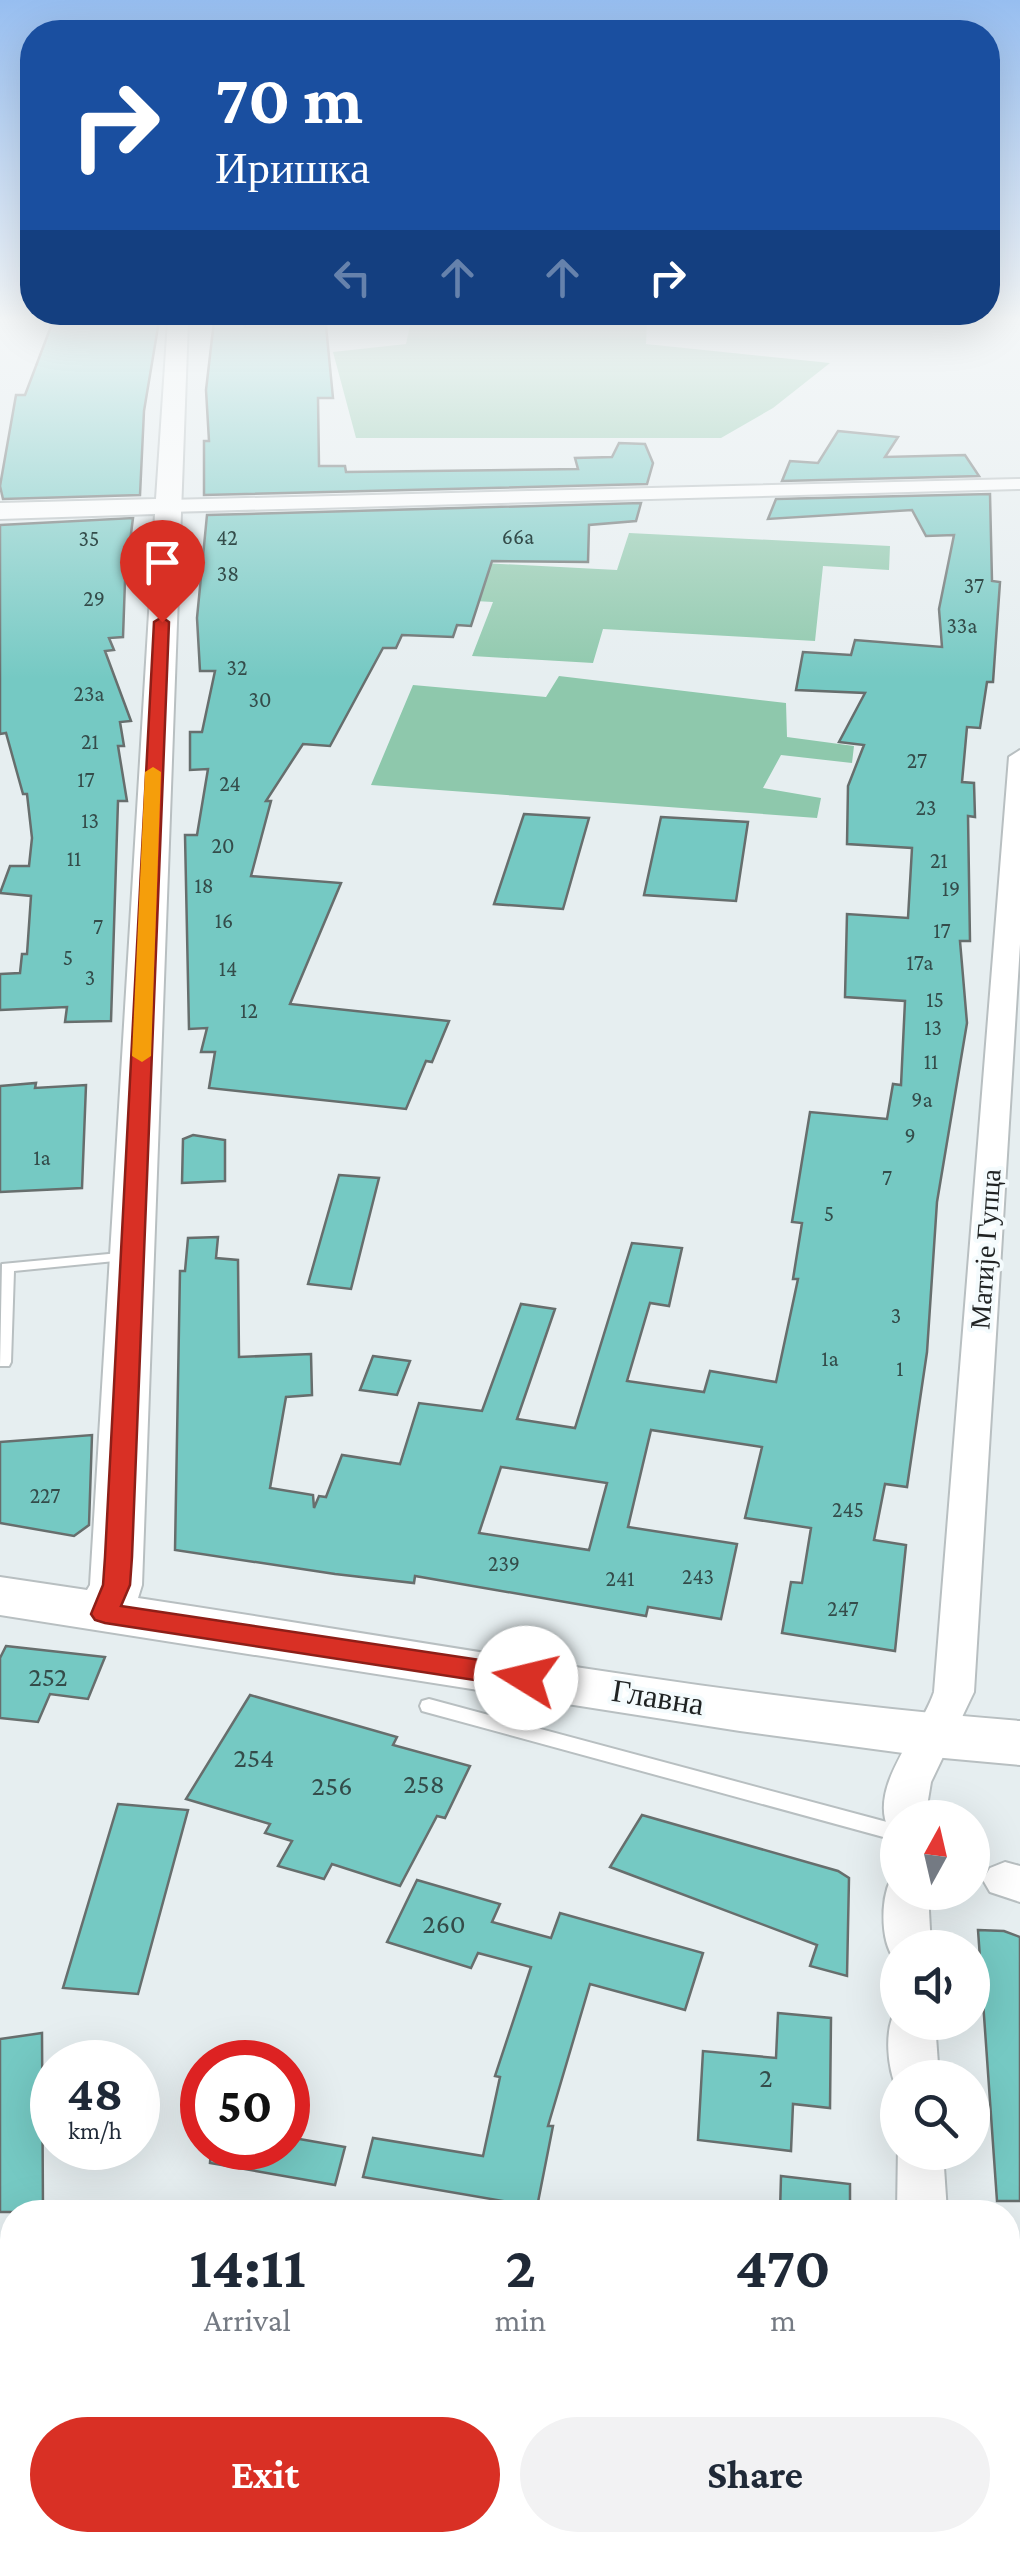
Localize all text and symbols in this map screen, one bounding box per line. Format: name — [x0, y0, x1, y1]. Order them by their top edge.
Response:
icon: right — [50, 60, 180, 190]
text: 70 m — [215, 60, 363, 138]
text: Иришка — [215, 143, 370, 193]
icon: left — [325, 250, 380, 305]
icon: ahead — [430, 250, 485, 305]
icon: ahead — [535, 250, 590, 305]
icon: right — [640, 250, 695, 305]
pin — [120, 520, 205, 623]
house number: 66a — [502, 524, 534, 549]
house number: 42 — [216, 525, 238, 550]
house number: 35 — [79, 526, 99, 551]
icon: arrive — [135, 535, 190, 590]
house number: 38 — [217, 561, 239, 586]
house number: 37 — [964, 573, 984, 598]
house number: 29 — [83, 586, 105, 611]
house number: 33a — [947, 613, 977, 638]
house number: 32 — [227, 655, 247, 680]
house number: 23a — [73, 681, 105, 706]
house number: 30 — [249, 687, 271, 712]
house number: 21 — [81, 729, 99, 754]
house number: 27 — [907, 748, 927, 773]
house number: 17 — [77, 767, 95, 792]
house number: 24 — [219, 771, 241, 796]
house number: 23 — [916, 795, 936, 820]
house number: 13 — [81, 808, 99, 833]
house number: 20 — [212, 833, 234, 858]
house number: 11 — [67, 846, 81, 871]
house number: 21 — [930, 848, 948, 873]
house number: 18 — [194, 873, 214, 898]
house number: 19 — [942, 876, 960, 901]
house number: 16 — [215, 908, 233, 933]
house number: 7 — [93, 914, 103, 939]
house number: 17 — [933, 918, 951, 943]
house number: 5 — [63, 945, 73, 970]
house number: 17a — [907, 950, 933, 975]
house number: 14 — [219, 956, 237, 981]
house number: 3 — [85, 965, 95, 990]
house number: 15 — [926, 987, 944, 1012]
house number: 12 — [240, 998, 258, 1023]
house number: 13 — [924, 1015, 942, 1040]
house number: 11 — [924, 1049, 938, 1074]
house number: 9a — [911, 1087, 933, 1112]
house number: 9 — [904, 1123, 916, 1148]
house number: 1a — [33, 1145, 51, 1170]
house number: 7 — [882, 1165, 892, 1190]
street label: Матије Гупца — [964, 1167, 1007, 1330]
house number: 5 — [824, 1201, 834, 1226]
house number: 3 — [891, 1303, 901, 1328]
house number: 1a — [821, 1346, 839, 1371]
house number: 1 — [896, 1356, 904, 1381]
house number: 227 — [30, 1483, 60, 1508]
house number: 245 — [832, 1497, 864, 1522]
house number: 239 — [488, 1551, 520, 1576]
house number: 243 — [682, 1564, 714, 1589]
house number: 241 — [605, 1566, 635, 1591]
house number: 247 — [827, 1596, 859, 1621]
position arrow — [474, 1626, 578, 1730]
house number: 252 — [28, 1661, 68, 1692]
street label: Главна — [609, 1672, 707, 1722]
house number: 254 — [234, 1742, 274, 1773]
house number: 258 — [403, 1768, 445, 1799]
house number: 256 — [312, 1770, 352, 1801]
north arrow — [880, 1800, 990, 1910]
map controls — [880, 1800, 990, 2170]
house number: 260 — [422, 1908, 466, 1939]
button: sound — [880, 1930, 990, 2040]
speed limit sign: 50 — [180, 2040, 310, 2170]
button: search — [880, 2060, 990, 2170]
house number: 2 — [759, 2062, 773, 2093]
text: 48 — [67, 2065, 123, 2121]
text: km/h — [68, 2117, 122, 2144]
text: 14:11 — [189, 2233, 306, 2300]
text: 2 — [505, 2233, 536, 2300]
text: 470 — [735, 2233, 831, 2300]
text: Arrival — [204, 2302, 291, 2338]
text: min — [495, 2302, 546, 2338]
text: m — [770, 2302, 796, 2338]
button: Exit — [30, 2417, 500, 2532]
button: Share — [520, 2417, 990, 2532]

